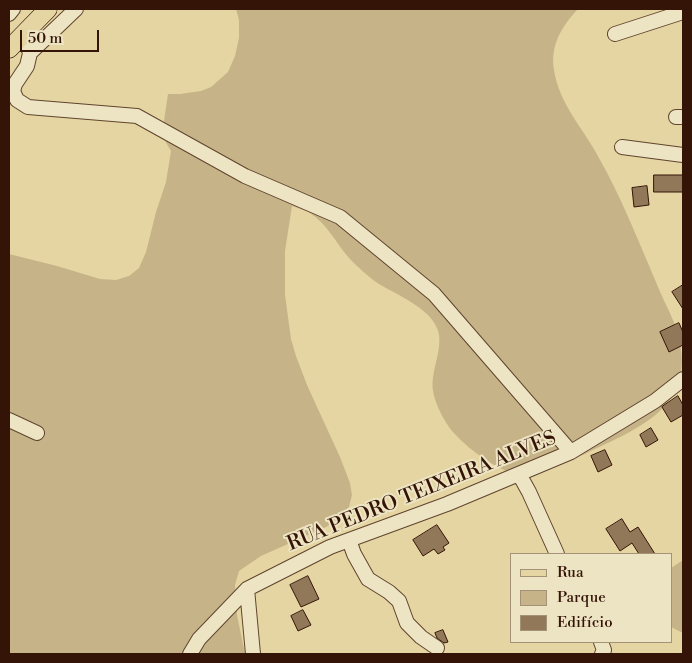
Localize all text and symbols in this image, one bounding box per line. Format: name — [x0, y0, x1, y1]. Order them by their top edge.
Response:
scale bar — [22, 20, 101, 52]
text: 50 m — [28, 29, 62, 48]
street label: RUA PEDRO TEIXEIRA ALVES — [284, 427, 560, 557]
legend — [510, 553, 672, 643]
text: Rua — [557, 563, 584, 582]
text: Parque — [557, 588, 606, 607]
text: Edifício — [557, 613, 613, 632]

